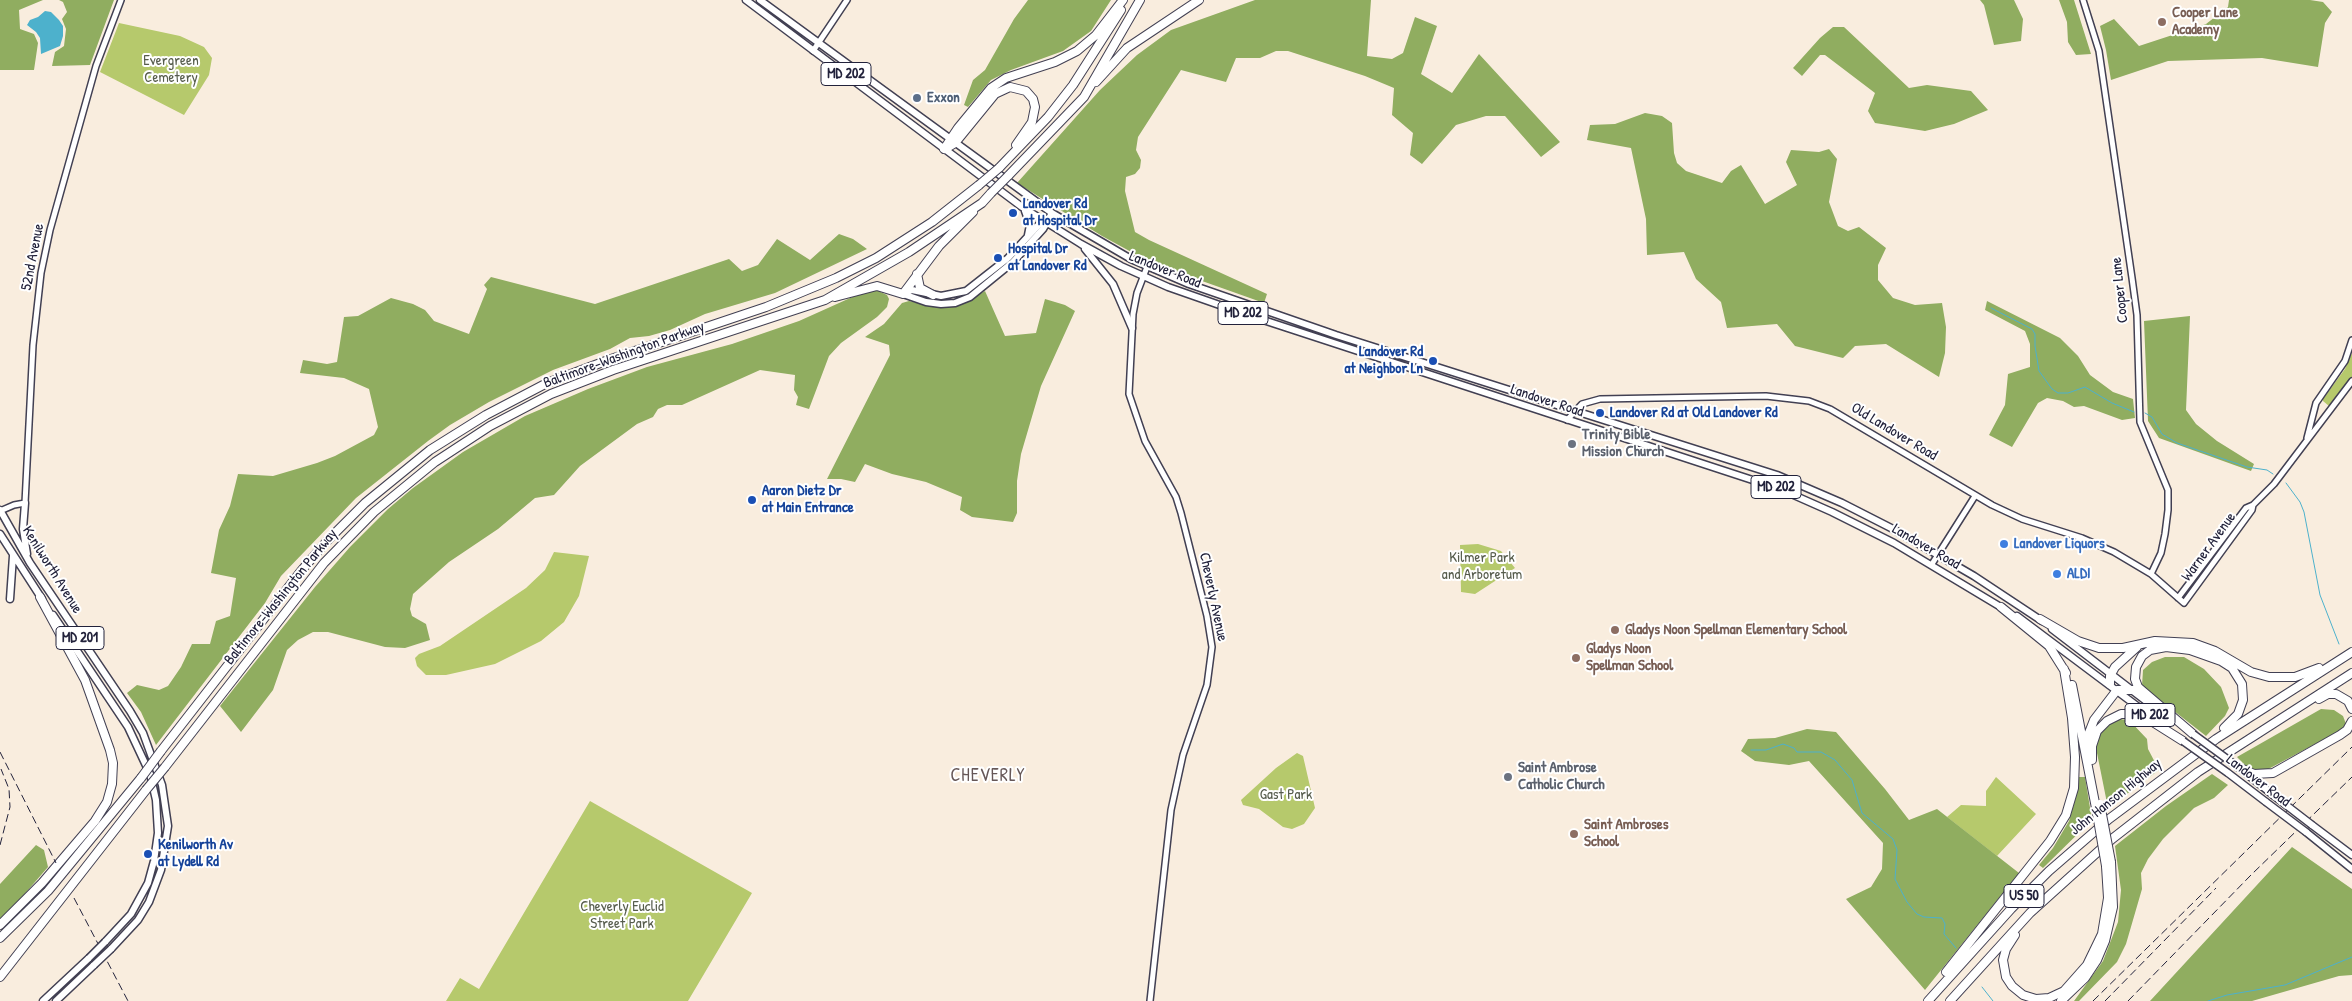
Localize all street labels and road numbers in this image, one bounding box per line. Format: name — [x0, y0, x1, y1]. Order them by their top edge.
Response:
road number: MD 202 — [821, 62, 871, 86]
street label: 52nd Avenue — [18, 222, 48, 292]
street label: Landover Road — [1126, 247, 1204, 293]
street label: Cooper Lane — [2108, 256, 2132, 324]
road number: MD 202 — [1218, 302, 1268, 324]
street label: Baltimore-Washington Parkway — [541, 318, 707, 392]
street label: Landover Road — [1508, 381, 1586, 421]
street label: Old Landover Road — [1848, 399, 1940, 465]
road number: MD 202 — [1751, 476, 1801, 498]
street label: Warner Avenue — [2178, 509, 2240, 585]
street label: Landover Road — [1889, 520, 1963, 574]
street label: Kenilworth Avenue — [18, 523, 86, 617]
street label: Baltimore-Washington Parkway — [221, 525, 341, 669]
street label: Cheverly Avenue — [1195, 551, 1231, 643]
road number: MD 201 — [56, 626, 104, 650]
road number: MD 202 — [2125, 704, 2175, 726]
street label: Landover Road — [2222, 751, 2294, 811]
street label: John Hanson Highway — [2067, 755, 2165, 839]
road number: US 50 — [2004, 884, 2044, 908]

